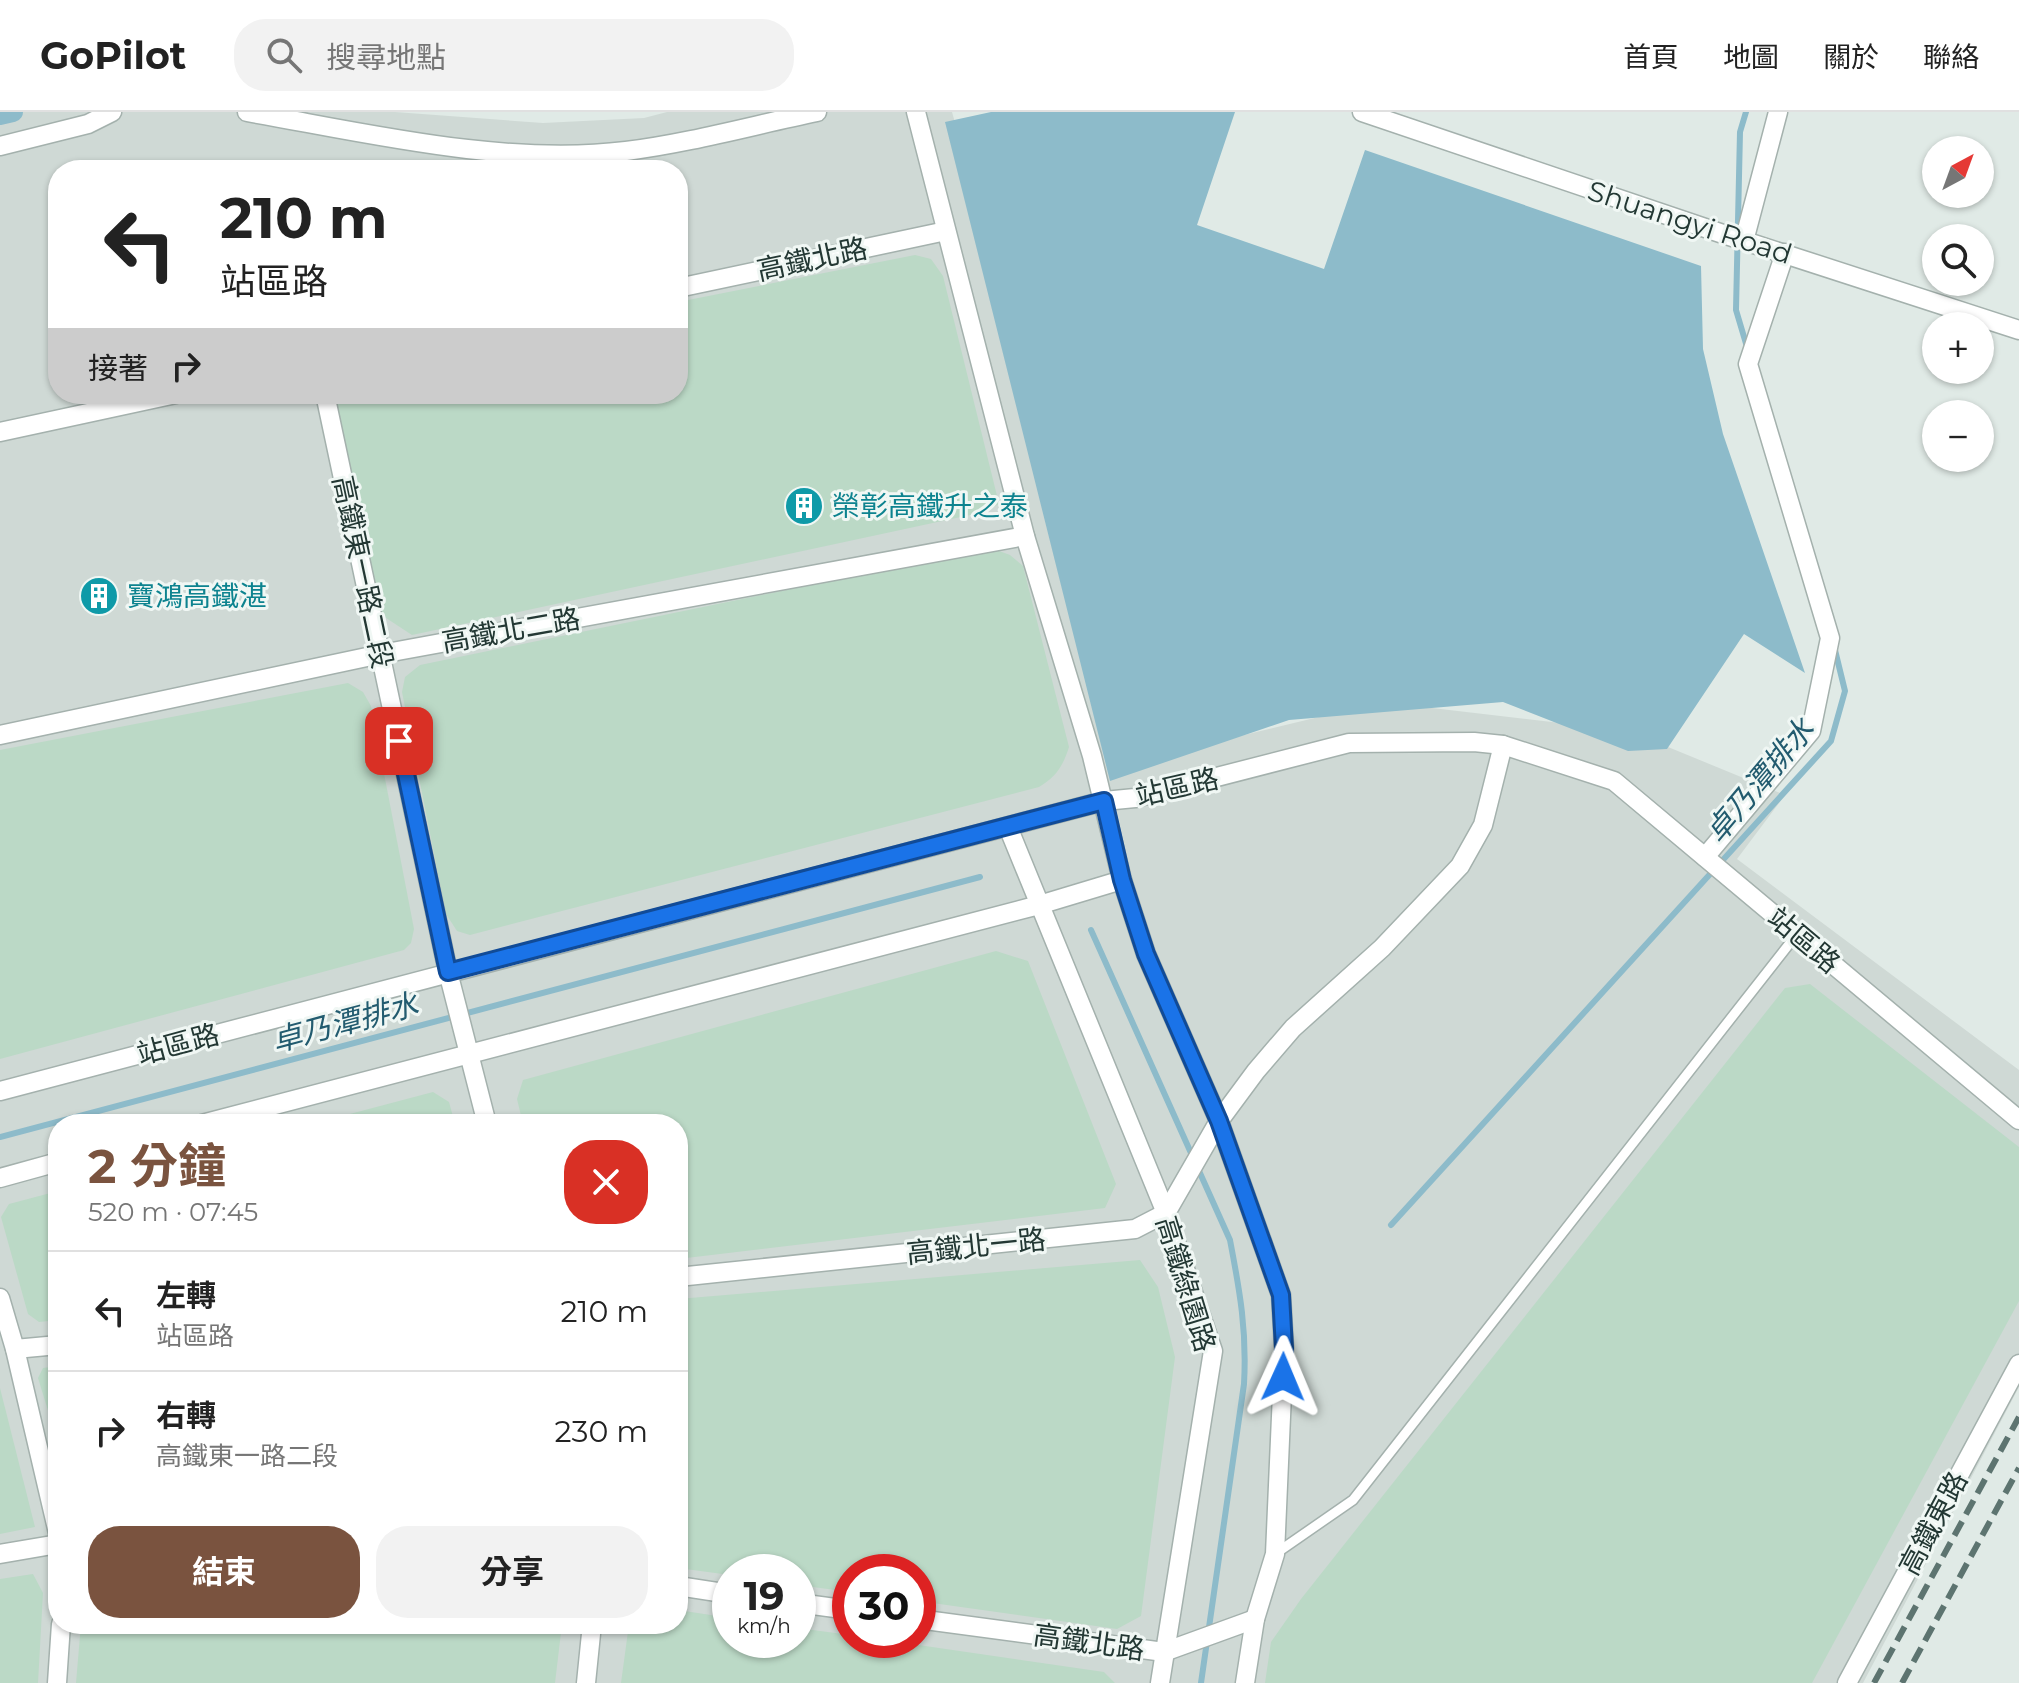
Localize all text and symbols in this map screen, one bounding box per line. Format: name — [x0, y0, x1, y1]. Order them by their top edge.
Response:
search box — [234, 19, 794, 91]
text: GoPilot — [40, 32, 186, 79]
icon: search — [262, 33, 306, 77]
text: 搜尋地點 — [326, 39, 446, 76]
text: 首頁 — [1623, 40, 1679, 74]
text: 地圖 — [1723, 40, 1779, 74]
text: 關於 — [1823, 40, 1879, 74]
text: 聯絡 — [1923, 40, 1979, 74]
north arrow — [1922, 136, 1994, 208]
map controls — [1922, 136, 1994, 472]
street label: Shuangyi Road — [1584, 173, 1796, 271]
text: 210 m — [220, 184, 388, 252]
icon: left — [88, 192, 192, 296]
button: search — [1922, 224, 1994, 296]
street label: 高鐵北路 — [754, 231, 870, 287]
text: 站區路 — [220, 259, 328, 303]
button: + — [1922, 312, 1994, 384]
icon: right — [164, 344, 208, 388]
text: 接著 — [88, 350, 148, 387]
button: − — [1922, 400, 1994, 472]
street label: 高鐵東一路二段 — [326, 473, 400, 671]
building icon: 榮彰高鐵升之泰 — [783, 485, 825, 527]
place label: 榮彰高鐵升之泰 — [832, 489, 1028, 523]
building icon: 寶鴻高鐵湛 — [78, 575, 120, 617]
place label: 寶鴻高鐵湛 — [127, 579, 267, 613]
street label: 高鐵北二路 — [439, 601, 583, 659]
pin — [365, 707, 433, 775]
water label: 卓乃潭排水 — [1697, 710, 1823, 850]
icon: arrive — [377, 719, 421, 763]
street label: 站區路 — [1132, 761, 1222, 813]
street label: 站區路 — [1761, 900, 1847, 980]
water label: 卓乃潭排水 — [268, 985, 424, 1060]
street label: 站區路 — [133, 1017, 223, 1071]
text: 2 分鐘 — [88, 1137, 226, 1195]
button: close — [564, 1140, 648, 1224]
text: 520 m · 07:45 — [88, 1196, 258, 1228]
street label: 高鐵綠園路 — [1149, 1212, 1223, 1356]
street label: 高鐵北一路 — [905, 1222, 1047, 1270]
text: 左轉 — [156, 1277, 216, 1314]
icon: left — [88, 1289, 132, 1333]
text: 210 m — [561, 1293, 648, 1330]
text: 站區路 — [156, 1320, 234, 1352]
position arrow — [1241, 1335, 1325, 1419]
text: 右轉 — [156, 1397, 216, 1434]
icon: right — [88, 1409, 132, 1453]
text: 230 m — [554, 1413, 648, 1450]
text: 高鐵東一路二段 — [156, 1440, 338, 1472]
street label: 高鐵東路 — [1892, 1466, 1974, 1580]
button: 結束 — [88, 1526, 360, 1618]
button: 分享 — [376, 1526, 648, 1618]
speed limit sign: 30 — [832, 1554, 936, 1658]
text: 19 — [743, 1571, 785, 1620]
text: km/h — [737, 1614, 791, 1638]
street label: 高鐵北路 — [1031, 1617, 1147, 1667]

